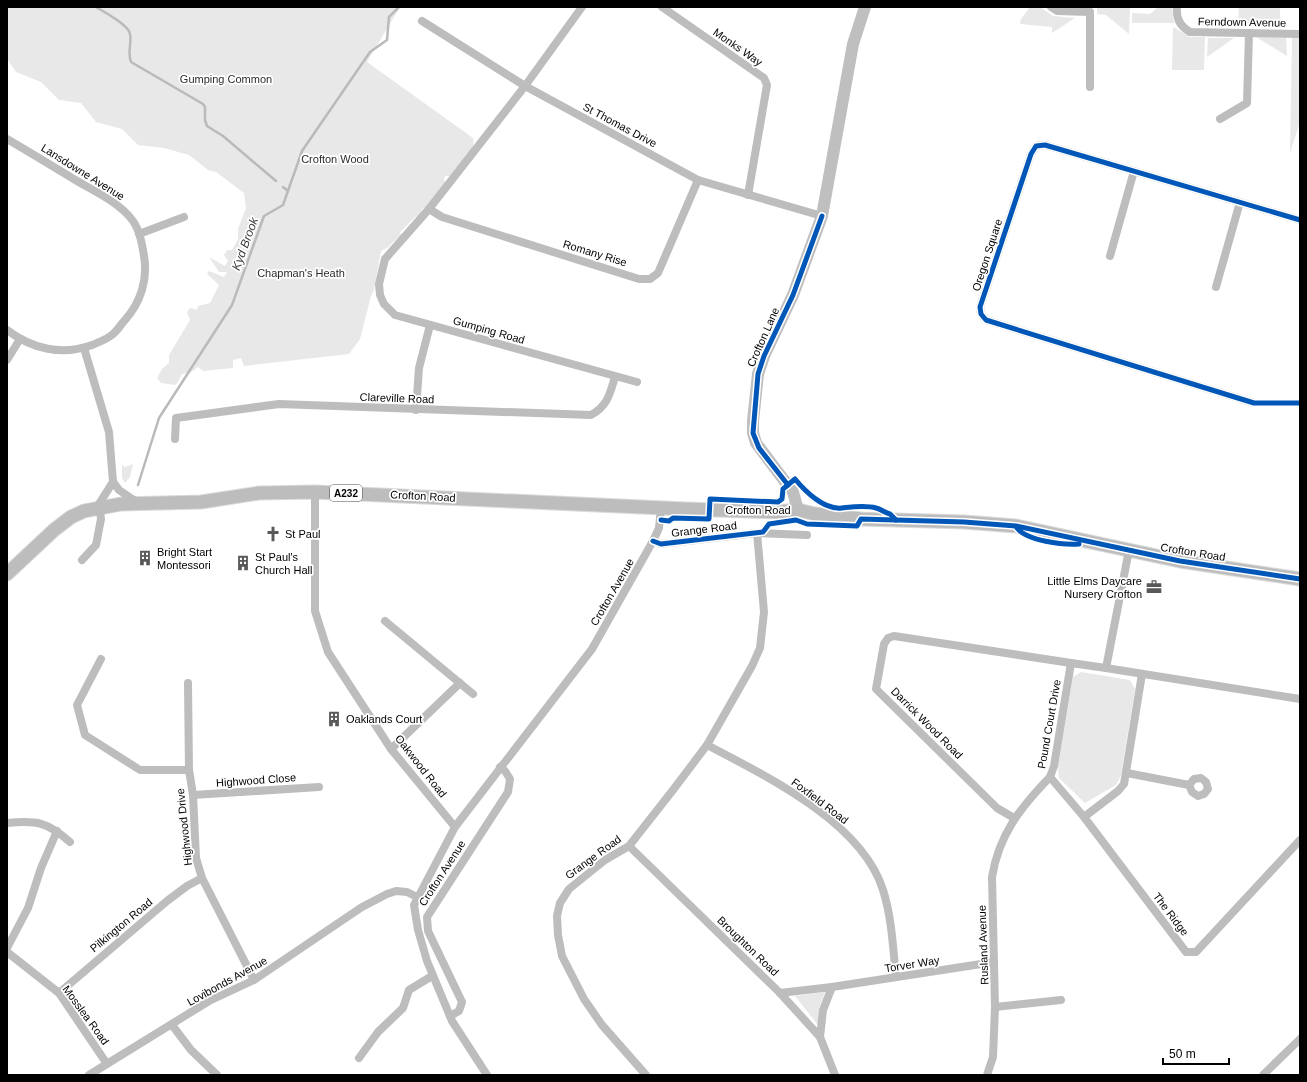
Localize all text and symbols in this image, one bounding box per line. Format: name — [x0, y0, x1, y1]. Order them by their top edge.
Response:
street label: Ferndown Avenue — [1198, 15, 1286, 29]
street label: Monks Way — [711, 26, 765, 69]
park label: Gumping Common — [180, 73, 272, 85]
street label: St Thomas Drive — [581, 101, 659, 149]
street label: Lansdowne Avenue — [39, 142, 127, 202]
park label: Crofton Wood — [301, 153, 369, 165]
water label: Kyd Brook — [229, 215, 261, 272]
street label: Oregon Square — [970, 217, 1004, 293]
street label: Romany Rise — [562, 238, 628, 268]
park label: Chapman's Heath — [257, 267, 345, 279]
street label: Crofton Lane — [745, 306, 781, 368]
street label: Gumping Road — [452, 314, 526, 346]
street label: Clareville Road — [360, 391, 434, 405]
road number: A232 — [330, 485, 362, 501]
street label: Crofton Road — [390, 488, 456, 504]
street label: Crofton Road — [725, 504, 791, 516]
street label: Grange Road — [670, 519, 738, 539]
church icon: St Paul — [264, 525, 282, 543]
place label: St Paul — [285, 528, 320, 540]
street label: Crofton Road — [1160, 541, 1226, 563]
place label: Bright Start Montessori — [157, 546, 212, 571]
building icon: Bright Start Montessori — [136, 549, 154, 567]
place label: St Paul's Church Hall — [255, 551, 312, 576]
building icon: St Paul's Church Hall — [234, 554, 252, 572]
street label: Crofton Avenue — [588, 556, 636, 628]
place label: Little Elms Daycare Nursery Crofton — [1047, 575, 1142, 600]
office icon: Little Elms Daycare Nursery Crofton — [1145, 578, 1163, 596]
street label: Pound Court Drive — [1035, 678, 1063, 770]
street label: Darrick Wood Road — [889, 685, 965, 761]
building icon: Oaklands Court — [325, 710, 343, 728]
place label: Oaklands Court — [346, 713, 422, 725]
street label: Oakwood Road — [393, 732, 449, 800]
street label: Highwood Close — [216, 771, 296, 789]
street label: Foxfield Road — [789, 776, 851, 826]
street label: Highwood Drive — [174, 788, 194, 866]
street label: Grange Road — [563, 833, 623, 881]
street label: Crofton Avenue — [416, 838, 468, 908]
street label: The Ridge — [1151, 890, 1191, 938]
street label: Pilkington Road — [88, 896, 154, 954]
street label: Rusland Avenue — [976, 905, 990, 985]
street label: Broughton Road — [715, 914, 781, 978]
street label: Lovibonds Avenue — [185, 954, 269, 1008]
street label: Torver Way — [884, 954, 941, 974]
street label: Mosslea Road — [60, 983, 112, 1047]
scale bar — [1163, 1040, 1229, 1066]
text: 50 m — [1169, 1047, 1196, 1061]

